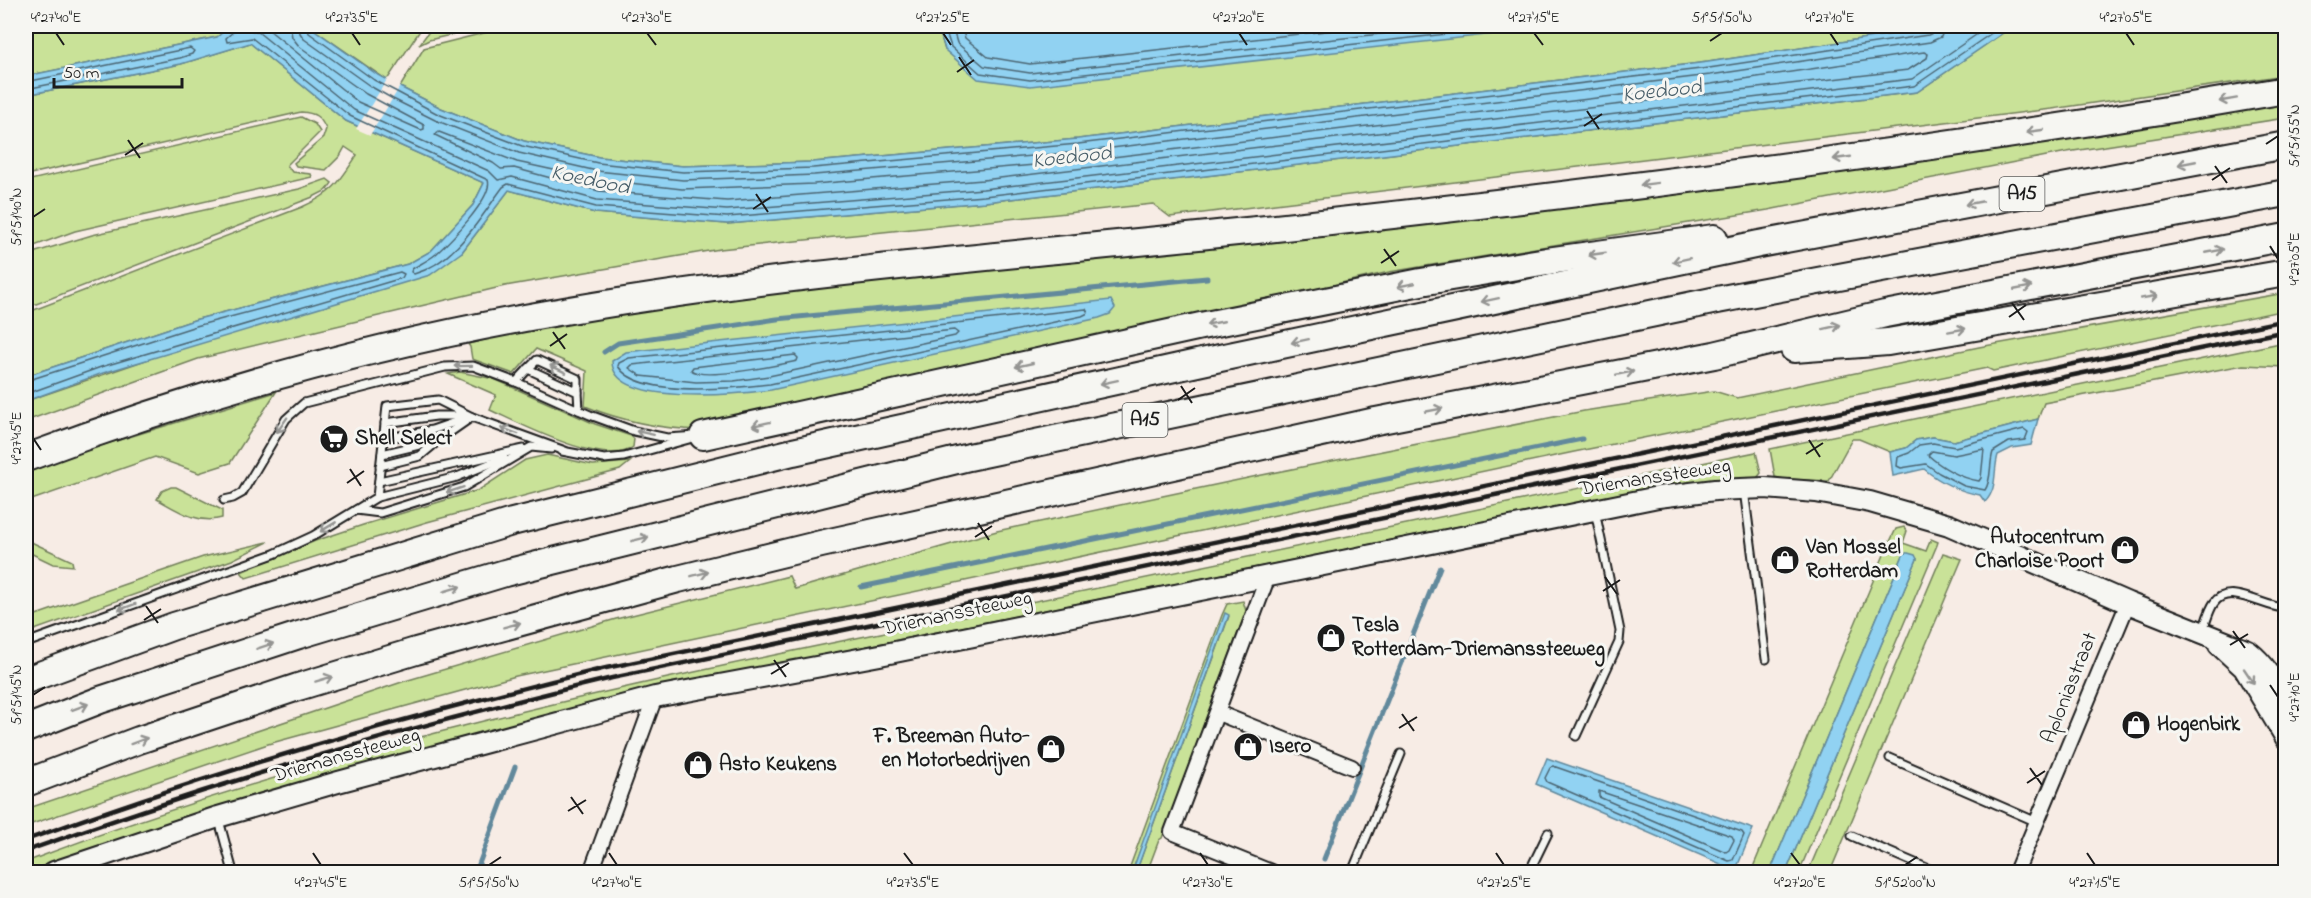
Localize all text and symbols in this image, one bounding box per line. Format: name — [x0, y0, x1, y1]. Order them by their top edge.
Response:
text: 4°27'40"E — [31, 7, 81, 29]
text: 4°27'35"E — [326, 7, 378, 29]
text: 4°27'30"E — [622, 7, 672, 29]
text: 4°27'25"E — [916, 7, 970, 29]
text: 4°27'20"E — [1213, 7, 1265, 29]
text: 4°27'15"E — [1508, 7, 1560, 29]
text: 51°51'50"N — [1692, 7, 1753, 29]
text: 4°27'10"E — [1805, 7, 1855, 29]
text: 4°27'05"E — [2099, 7, 2153, 29]
scale bar — [54, 51, 182, 89]
text: 50 m — [63, 61, 100, 87]
water label: Koedood — [1621, 72, 1705, 112]
one-way arrow — [2219, 95, 2238, 106]
text: 51°51'55"N — [2284, 104, 2306, 168]
one-way arrow — [2026, 126, 2046, 137]
water label: Koedood — [1031, 138, 1115, 178]
one-way arrow — [1833, 153, 1853, 164]
water label: Koedood — [548, 157, 634, 205]
one-way arrow — [2177, 158, 2197, 169]
road number: A15 — [2000, 177, 2044, 211]
one-way arrow — [1639, 179, 1659, 190]
text: 51°51'40"N — [6, 188, 28, 246]
one-way arrow — [1965, 198, 1985, 209]
text: 4°27'05"E — [2284, 232, 2306, 286]
one-way arrow — [2205, 245, 2224, 256]
one-way arrow — [1588, 248, 1607, 259]
one-way arrow — [1672, 255, 1691, 266]
one-way arrow — [1397, 280, 1416, 291]
one-way arrow — [2013, 282, 2033, 293]
one-way arrow — [2138, 291, 2158, 302]
one-way arrow — [1481, 295, 1500, 307]
one-way arrow — [1206, 318, 1225, 329]
one-way arrow — [1822, 321, 1842, 332]
one-way arrow — [1946, 324, 1966, 335]
one-way arrow — [1290, 336, 1310, 347]
one-way arrow — [453, 360, 473, 372]
one-way arrow — [1015, 360, 1035, 371]
one-way arrow — [549, 363, 567, 375]
one-way arrow — [1615, 367, 1634, 378]
one-way arrow — [1100, 377, 1119, 388]
road number: A15 — [1122, 403, 1168, 437]
one-way arrow — [1423, 404, 1443, 415]
text: 4°27'45"E — [6, 412, 28, 464]
one-way arrow — [276, 417, 288, 433]
one-way arrow — [751, 419, 771, 430]
supermarket icon: Shell Select — [318, 423, 350, 455]
place label: Shell Select — [355, 424, 453, 454]
one-way arrow — [501, 424, 520, 435]
one-way arrow — [636, 427, 655, 438]
street label: Driemanssteeweg — [1576, 451, 1733, 507]
one-way arrow — [446, 485, 465, 496]
one-way arrow — [320, 521, 337, 533]
place label: Autocentrum Charloise Poort — [1975, 523, 2105, 577]
one-way arrow — [630, 533, 649, 545]
place label: Van Mossel Rotterdam — [1805, 533, 1901, 587]
shop icon: Autocentrum Charloise Poort — [2109, 534, 2141, 566]
shop icon: Van Mossel Rotterdam — [1769, 544, 1801, 576]
one-way arrow — [690, 568, 709, 580]
one-way arrow — [442, 583, 461, 594]
street label: Driemanssteeweg — [878, 583, 1035, 647]
one-way arrow — [118, 602, 137, 613]
place label: Tesla Rotterdam-Driemanssteeweg — [1352, 611, 1605, 667]
one-way arrow — [502, 618, 521, 630]
shop icon: Tesla Rotterdam-Driemanssteeweg — [1315, 622, 1347, 654]
street label: Aploniastraat — [2034, 628, 2106, 748]
one-way arrow — [255, 640, 274, 651]
text: 51°51'45"N — [6, 665, 28, 725]
one-way arrow — [2244, 667, 2256, 684]
text: 4°27'10"E — [2284, 672, 2306, 722]
one-way arrow — [314, 673, 333, 684]
one-way arrow — [70, 701, 89, 712]
shop icon: Hogenbirk — [2120, 709, 2152, 741]
place label: Hogenbirk — [2157, 710, 2241, 742]
street label: Driemanssteeweg — [267, 720, 424, 794]
place label: F. Breeman Auto- en Motorbedrijven — [872, 722, 1030, 776]
shop icon: Isero — [1232, 731, 1264, 763]
place label: Isero — [1269, 732, 1312, 762]
shop icon: F. Breeman Auto- en Motorbedrijven — [1035, 733, 1067, 765]
one-way arrow — [129, 734, 148, 745]
shop icon: Asto Keukens — [682, 749, 714, 781]
place label: Asto Keukens — [719, 750, 837, 780]
text: 4°27'45"E — [295, 872, 347, 894]
text: 51°51'50"N — [459, 872, 520, 894]
text: 4°27'40"E — [592, 872, 642, 894]
text: 4°27'35"E — [887, 872, 939, 894]
text: 4°27'30"E — [1183, 872, 1233, 894]
text: 4°27'25"E — [1477, 872, 1531, 894]
text: 4°27'20"E — [1774, 872, 1826, 894]
text: 51°52'00"N — [1874, 872, 1936, 894]
text: 4°27'15"E — [2069, 872, 2121, 894]

